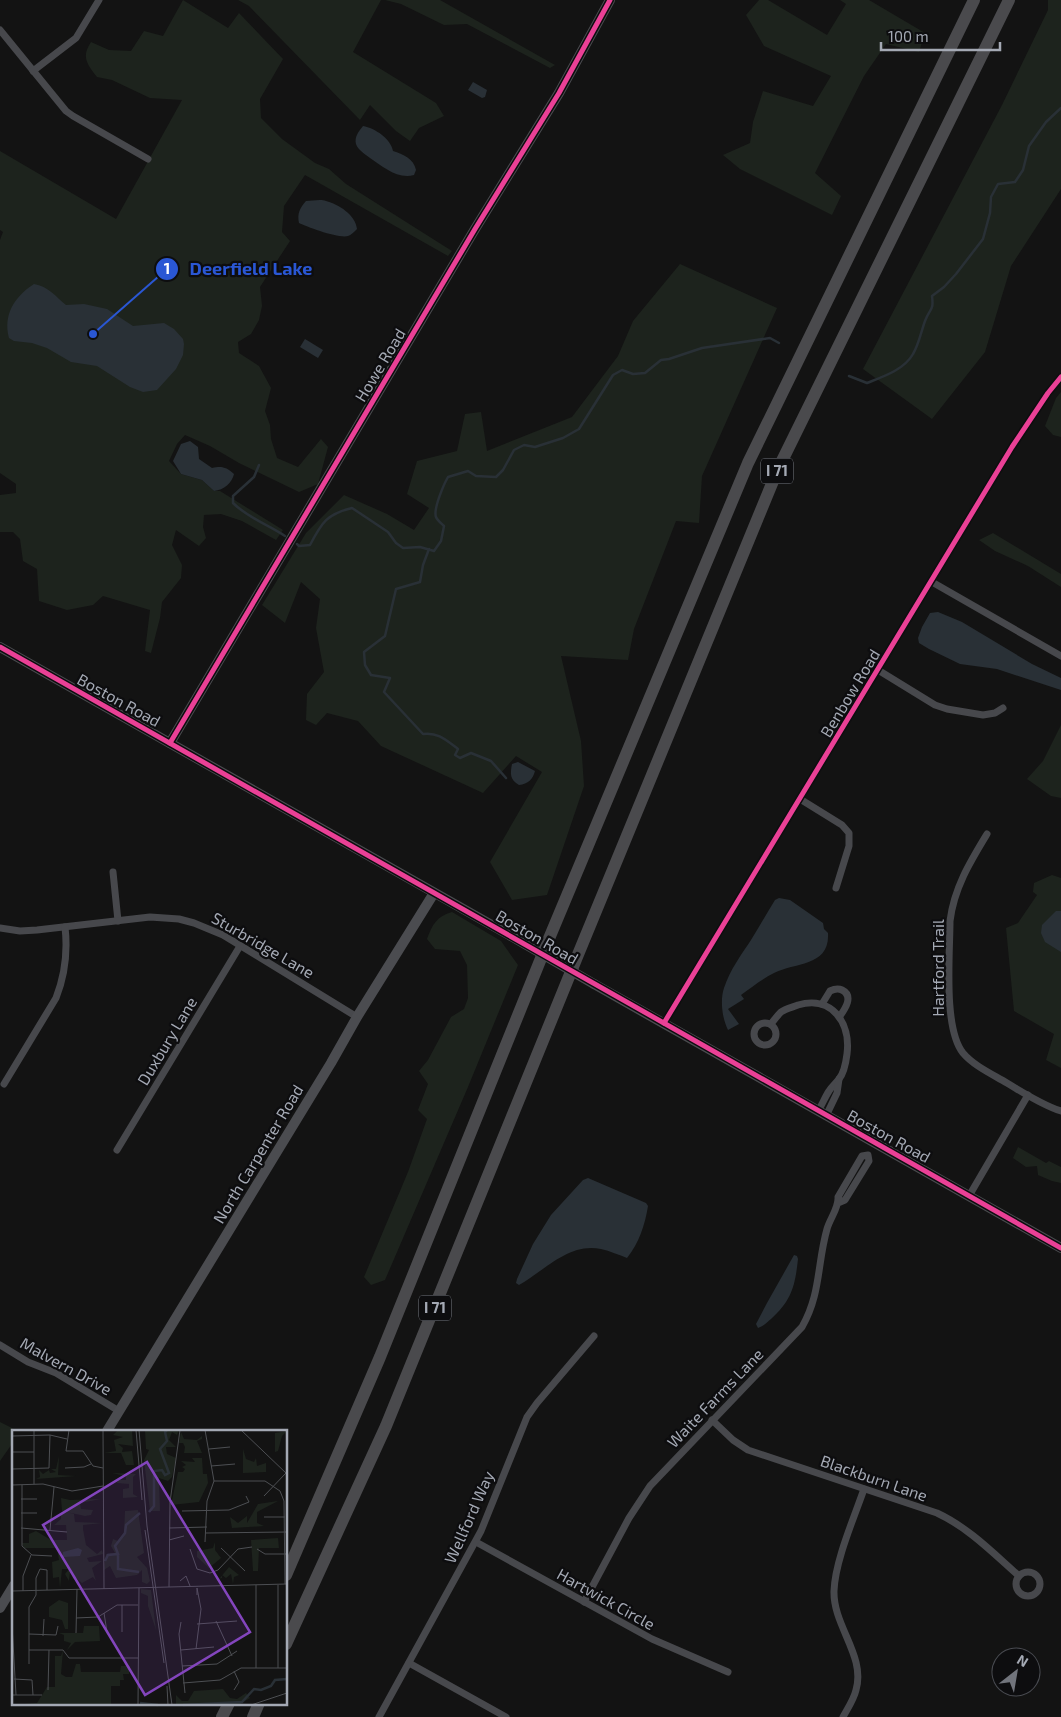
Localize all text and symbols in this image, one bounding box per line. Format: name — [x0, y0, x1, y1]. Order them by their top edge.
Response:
scale bar — [881, 20, 1000, 52]
text: 100 m — [888, 27, 929, 45]
callout: Deerfield Lake — [154, 253, 322, 286]
text: Deerfield Lake — [190, 257, 312, 279]
text: 1 — [164, 259, 170, 277]
street label: Howe Road — [350, 325, 409, 405]
road number: I 71 — [761, 458, 793, 484]
street label: Benbow Road — [816, 645, 883, 740]
street label: Boston Road — [74, 669, 164, 730]
street label: Boston Road — [493, 905, 582, 968]
street label: Sturbridge Lane — [209, 908, 318, 982]
street label: Hartford Trail — [928, 919, 947, 1017]
street label: Duxbury Lane — [133, 993, 200, 1088]
street label: North Carpenter Road — [209, 1081, 307, 1227]
street label: Boston Road — [844, 1105, 934, 1166]
road number: I 71 — [419, 1296, 451, 1320]
street label: Malvern Drive — [17, 1333, 115, 1398]
street label: Waite Farms Lane — [663, 1344, 767, 1451]
inset map — [12, 1430, 288, 1704]
street label: Blackburn Lane — [818, 1450, 930, 1505]
street label: Wellford Way — [440, 1467, 498, 1566]
street label: Hartwick Circle — [554, 1564, 659, 1633]
north arrow — [991, 1647, 1041, 1697]
text: N — [1014, 1651, 1032, 1670]

